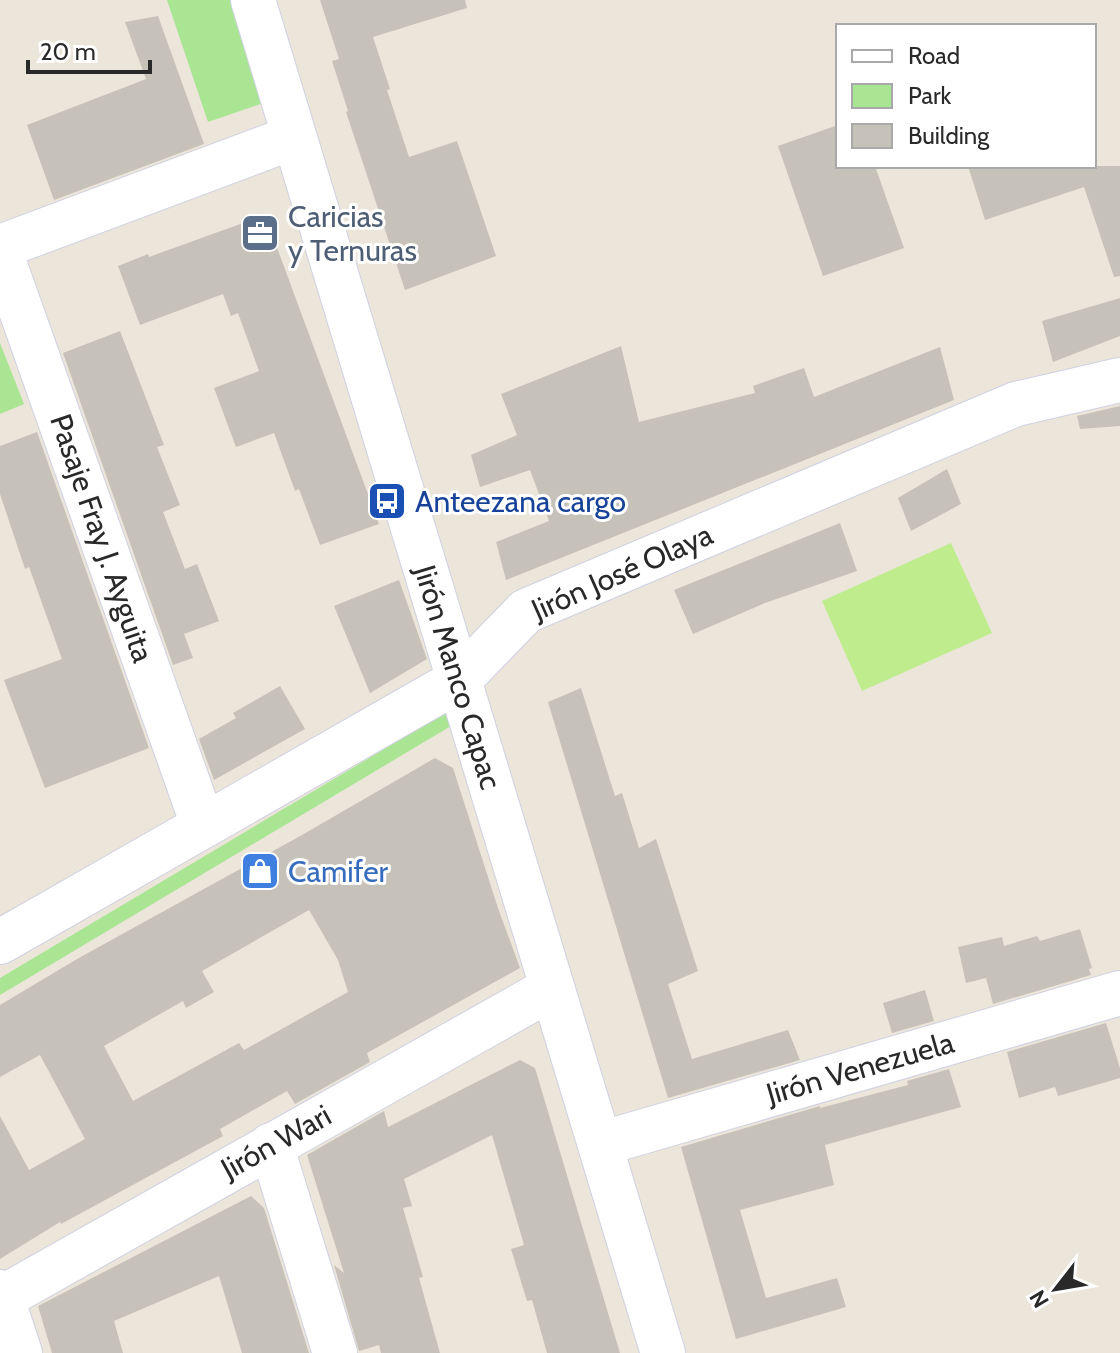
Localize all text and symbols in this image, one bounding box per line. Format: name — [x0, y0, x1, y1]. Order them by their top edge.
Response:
scale bar — [28, 24, 150, 74]
legend — [836, 24, 1096, 168]
text: 20 m — [40, 37, 96, 66]
text: Road — [908, 41, 960, 70]
text: Park — [908, 81, 951, 110]
text: Building — [908, 121, 990, 150]
place label: Caricias y Ternuras — [288, 198, 417, 269]
office icon: Caricias y Ternuras — [239, 212, 281, 254]
street label: Pasaje Fray J. Ayguita — [42, 409, 162, 668]
bus stop icon: Anteezana cargo — [366, 480, 408, 522]
place label: Anteezana cargo — [415, 483, 626, 520]
street label: Jirón José Olaya — [525, 515, 719, 629]
street label: Jirón Manco Capac — [406, 559, 510, 794]
shop icon: Camifer — [239, 850, 281, 892]
place label: Camifer — [288, 853, 389, 890]
street label: Jirón Venezuela — [761, 1023, 959, 1113]
street label: Jirón Wari — [214, 1097, 338, 1188]
north arrow — [1016, 1249, 1096, 1329]
text: N — [1024, 1285, 1055, 1313]

